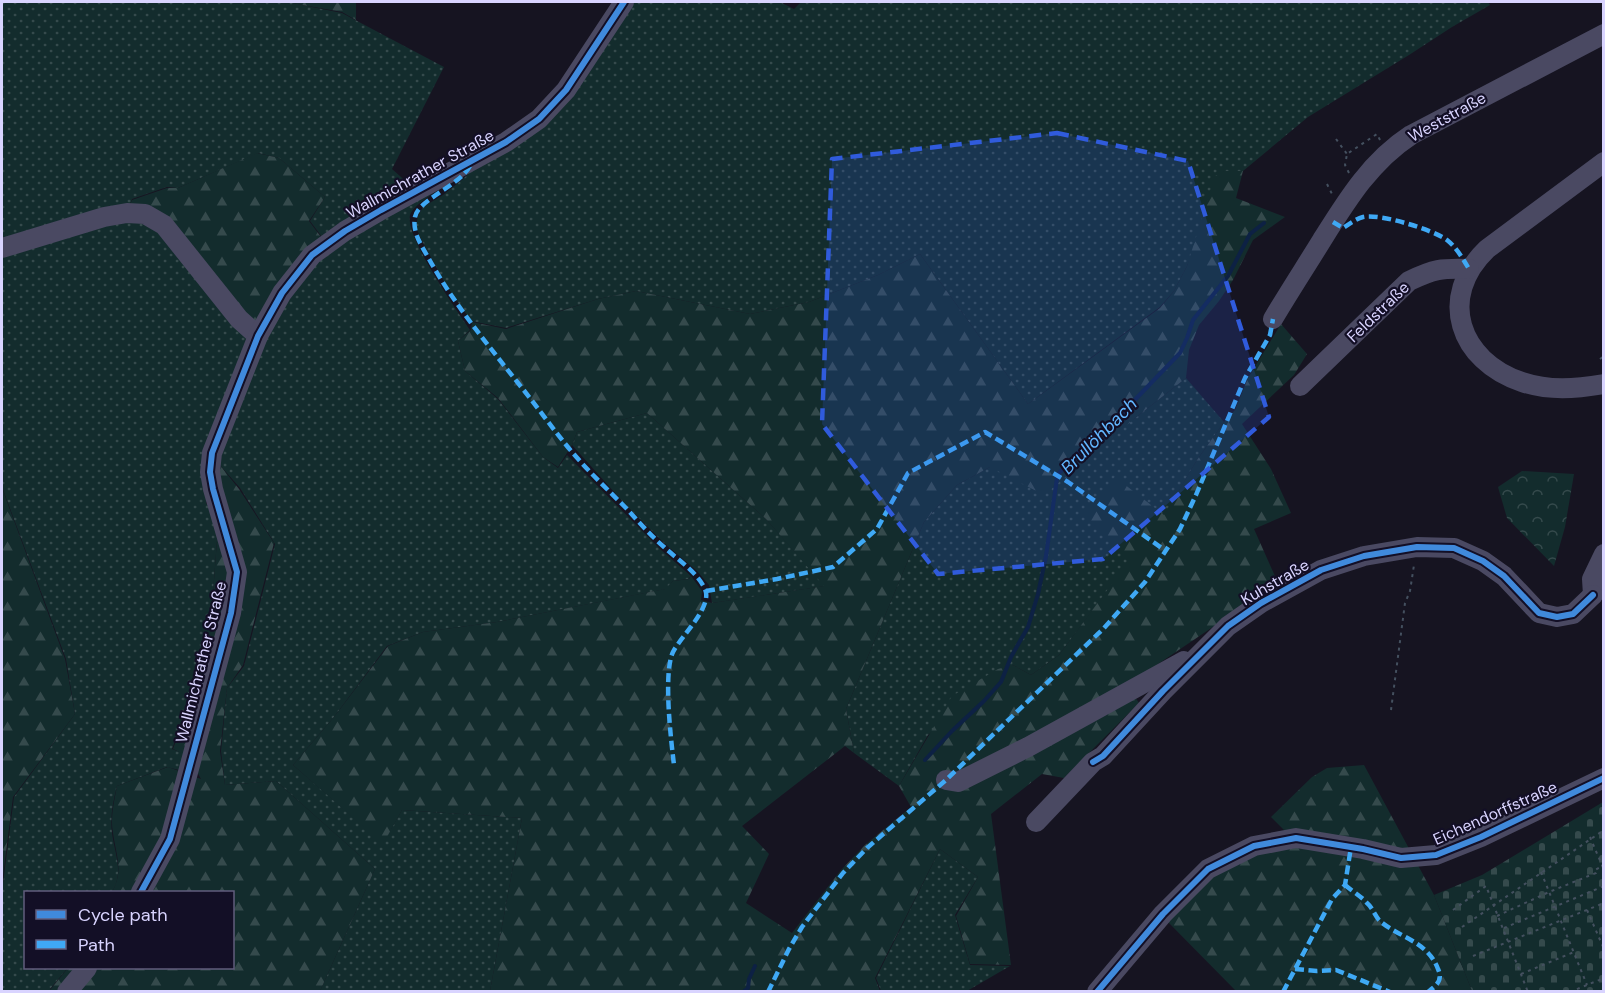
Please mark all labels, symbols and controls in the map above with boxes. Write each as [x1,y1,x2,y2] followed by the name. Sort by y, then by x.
[1404,87,1490,147] street label: Weststraße
[342,125,498,223] street label: Wallmichrather Straße
[1342,277,1414,347] street label: Feldstraße
[1056,393,1142,479] water label: Brullöhbach
[1237,554,1313,610] street label: Kuhstraße
[171,579,231,745] street label: Wallmichrather Straße
[1430,776,1560,850] street label: Eichendorffstraße
[24,891,234,969] legend
[78,903,168,927] text: Cycle path
[78,933,115,957] text: Path

